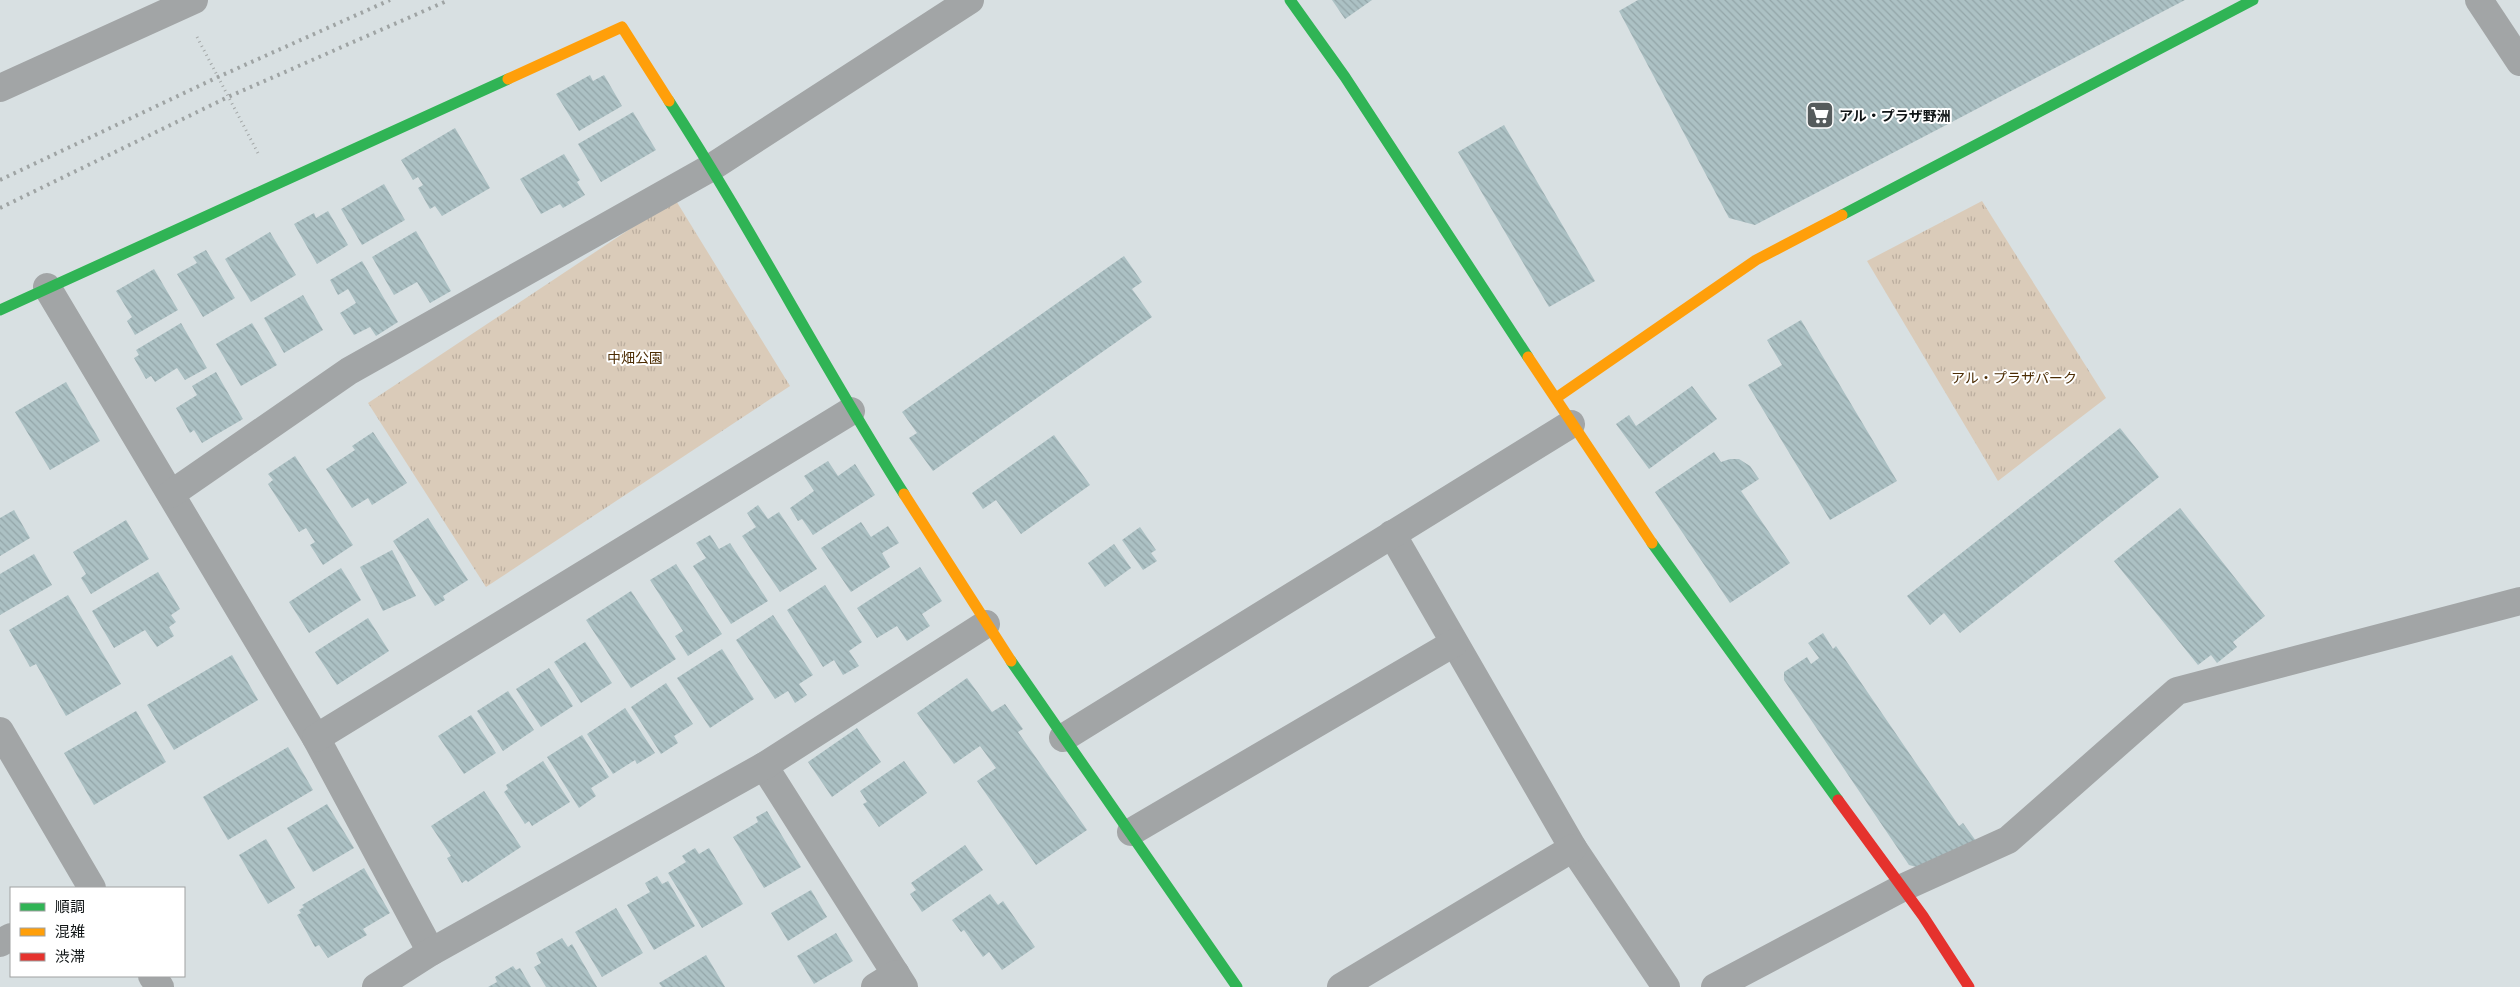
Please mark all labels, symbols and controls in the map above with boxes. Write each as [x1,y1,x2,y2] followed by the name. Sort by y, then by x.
[1805,100,1835,130] supermarket icon: アル・プラザ野洲
[1839,105,1951,126] place label: アル・プラザ野洲
[607,347,663,368] park label: 中畑公園
[1951,367,2077,388] park label: アル・プラザパーク
[10,887,185,977] legend
[55,895,85,918] text: 順調
[55,920,85,943] text: 混雑
[55,945,85,968] text: 渋滞

